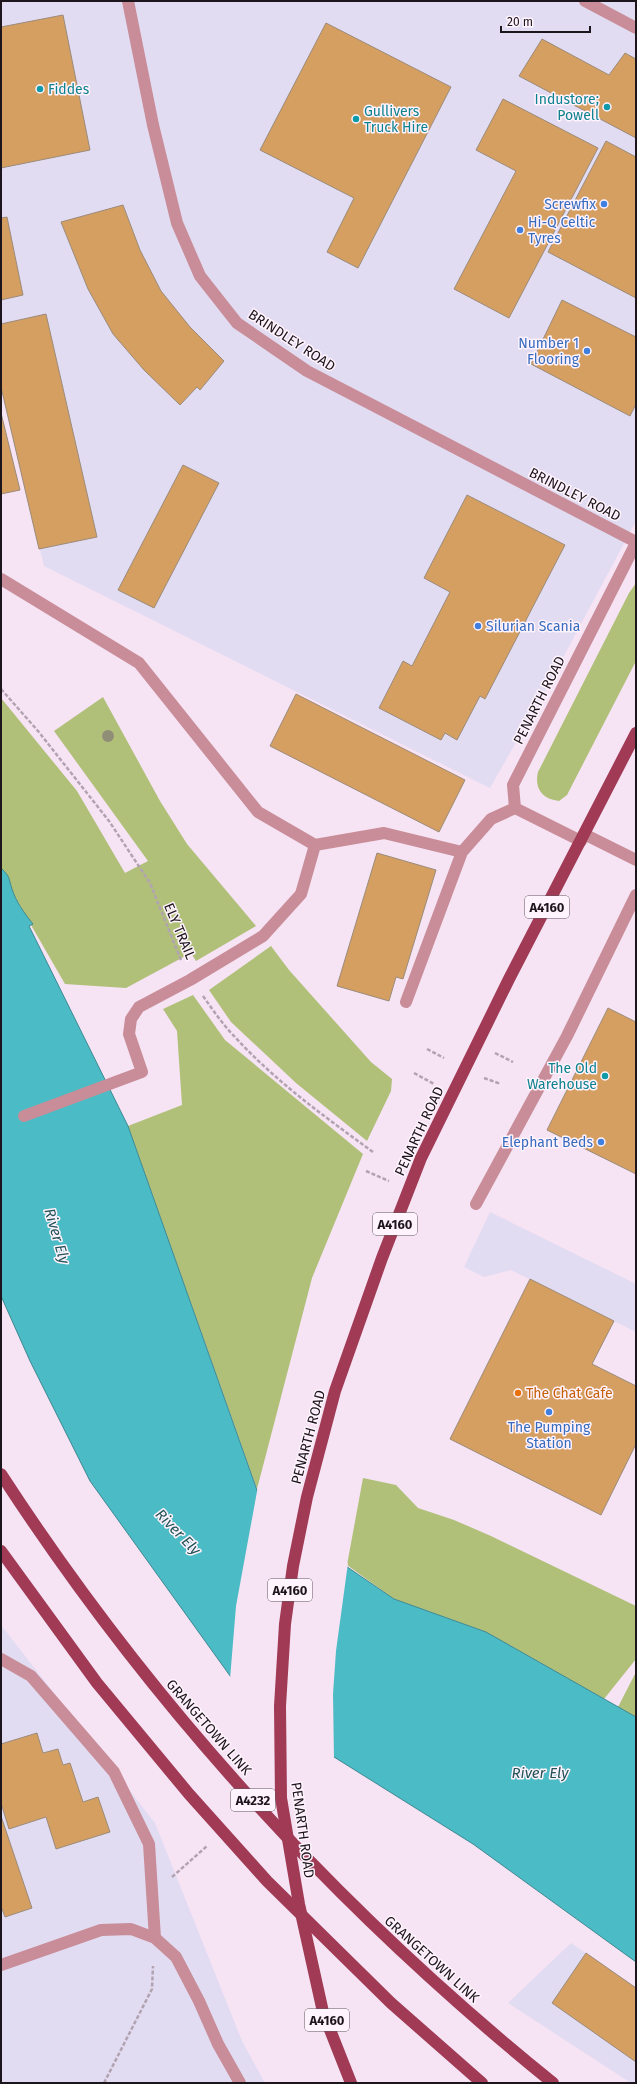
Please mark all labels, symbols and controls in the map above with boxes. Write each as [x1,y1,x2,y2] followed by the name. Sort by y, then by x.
[501,8,590,34] scale bar
[507,15,533,29] text: 20 m
[48,81,90,98] place label: Fiddes
[35,84,45,94] marker: Fiddes
[535,91,599,124] place label: Industore; Powell
[602,102,612,112] marker: Industore; Powell
[364,103,428,136] place label: Gullivers Truck Hire
[351,114,361,124] marker: Gullivers Truck Hire
[544,196,596,213] place label: Screwfix
[599,199,609,209] marker: Screwfix
[528,214,596,247] place label: Hi-Q Celtic Tyres
[515,225,525,235] marker: Hi-Q Celtic Tyres
[245,306,338,375] street label: BRINDLEY ROAD
[518,335,580,368] place label: Number 1 Flooring
[582,346,592,356] marker: Number 1 Flooring
[526,464,623,525] street label: BRINDLEY ROAD
[486,618,580,635] place label: Silurian Scania
[473,621,483,631] marker: Silurian Scania
[510,653,569,747] street label: PENARTH ROAD
[525,896,569,918] road number: A4160
[160,901,199,962] street label: ELY TRAIL
[527,1060,597,1093] place label: The Old Warehouse
[600,1071,610,1081] marker: The Old Warehouse
[391,1084,448,1179] street label: PENARTH ROAD
[502,1134,593,1151] place label: Elephant Beds
[596,1137,606,1147] marker: Elephant Beds
[40,1206,74,1267] water label: River Ely
[373,1213,417,1235] road number: A4160
[526,1385,613,1402] place label: The Chat Cafe
[288,1388,329,1486] street label: PENARTH ROAD
[513,1388,523,1398] marker: The Chat Cafe
[544,1407,554,1417] marker: The Pumping Station
[508,1419,591,1452] place label: The Pumping Station
[152,1505,205,1559] water label: River Ely
[268,1579,312,1601] road number: A4160
[162,1676,255,1779] street label: GRANGETOWN LINK
[511,1764,569,1782] water label: River Ely
[287,1781,318,1879] street label: PENARTH ROAD
[231,1789,275,1811] road number: A4232
[381,1912,483,2007] street label: GRANGETOWN LINK
[305,2009,349,2031] road number: A4160

